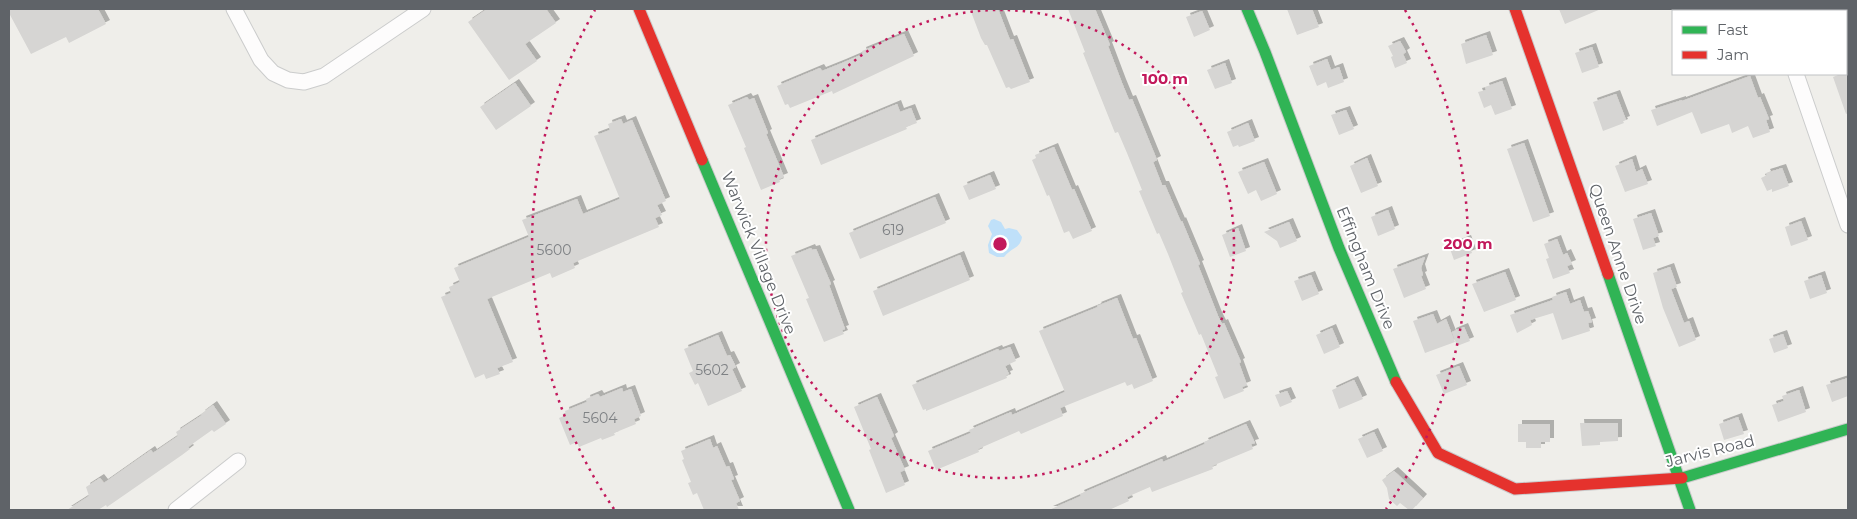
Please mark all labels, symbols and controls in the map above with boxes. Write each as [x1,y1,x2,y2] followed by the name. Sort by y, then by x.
[1672,10,1847,75] legend
[1717,20,1748,39] text: Fast
[1716,45,1749,64] text: Jam
[1142,69,1188,88] text: 100 m
[718,169,800,337] street label: Warwick Village Drive
[1585,181,1651,327] street label: Queen Anne Drive
[1333,204,1399,332] street label: Effingham Drive
[882,221,904,239] house number: 619
[1443,234,1493,253] text: 200 m
[991,235,1009,253] centre of rings
[537,241,572,259] house number: 5600
[695,361,729,379] house number: 5602
[583,409,618,427] house number: 5604
[1663,431,1756,471] street label: Jarvis Road

